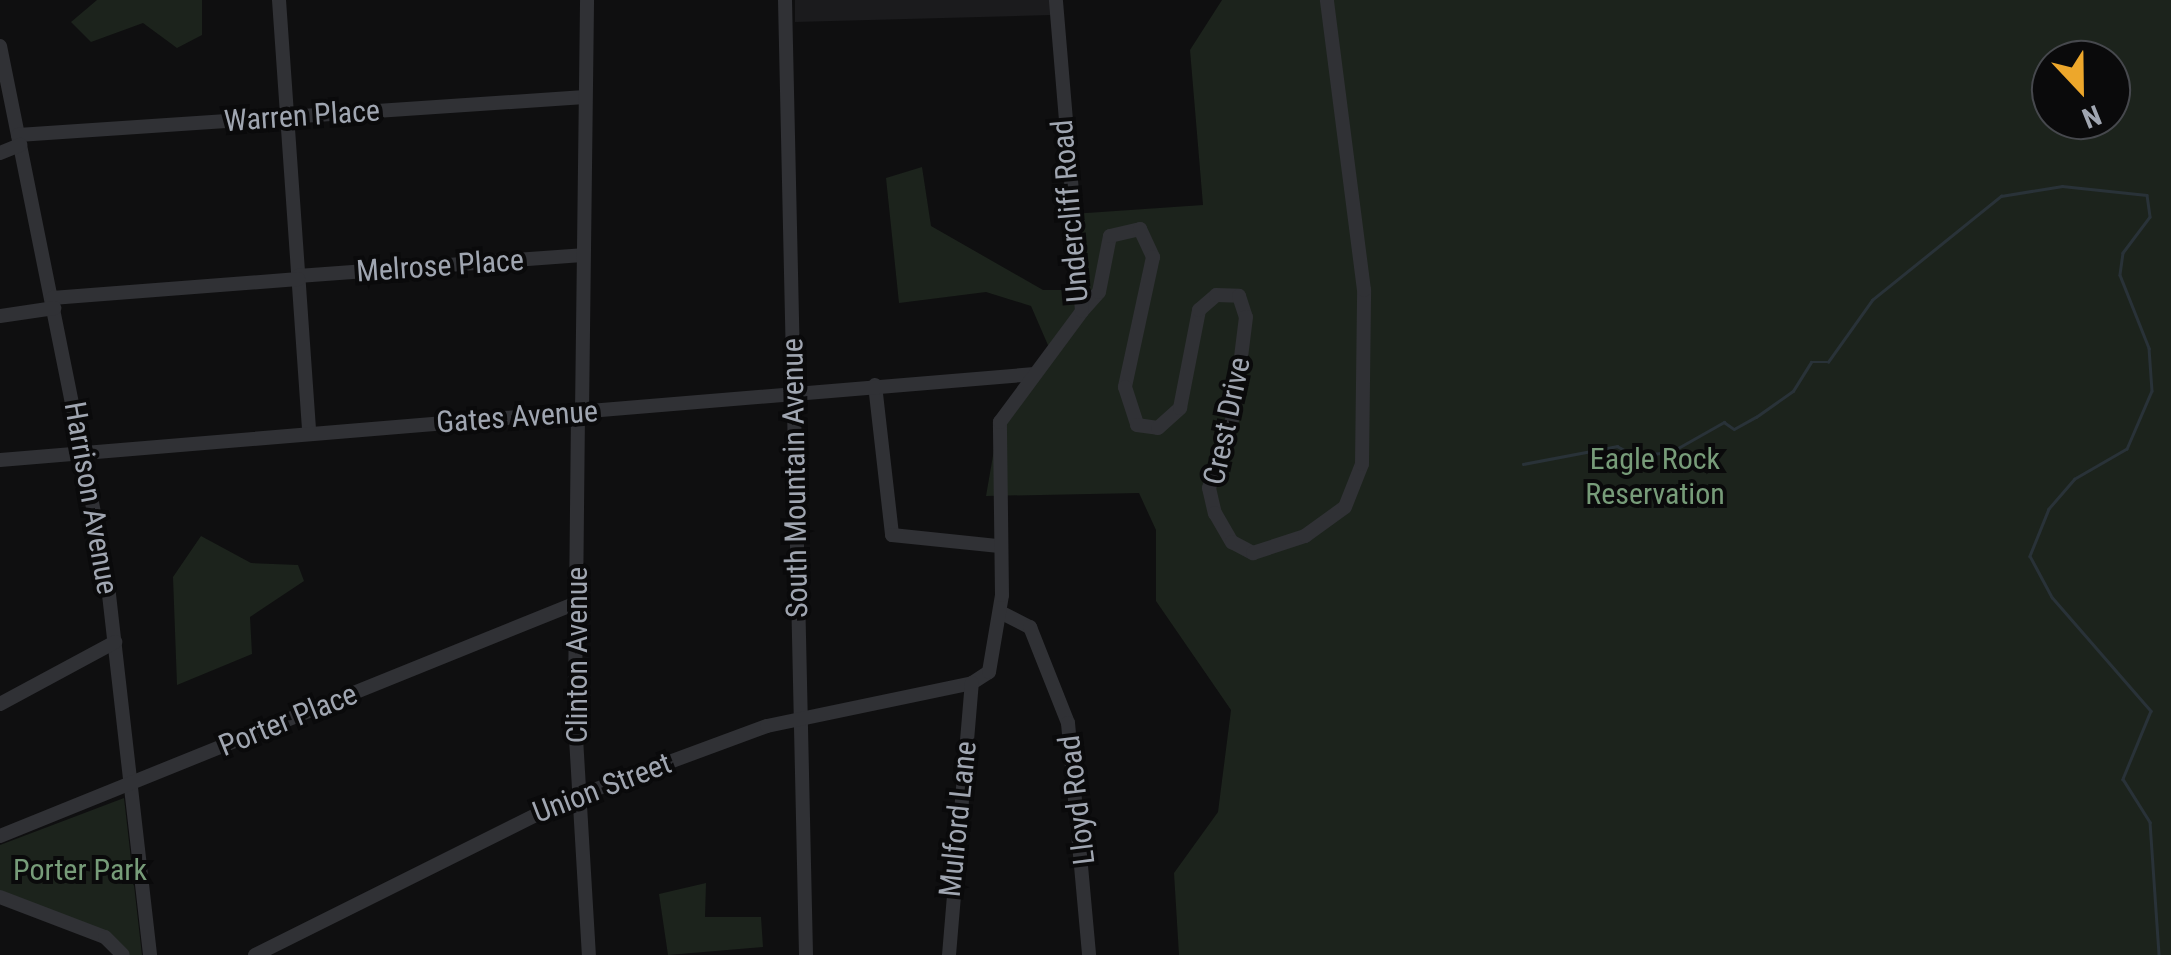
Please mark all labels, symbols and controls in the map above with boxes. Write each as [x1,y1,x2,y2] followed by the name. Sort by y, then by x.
[2031,40,2131,140] north arrow
[223,93,381,139] street label: Warren Place
[2078,98,2106,135] text: N
[1044,118,1096,304] street label: Undercliff Road
[355,242,525,290] street label: Melrose Place
[775,338,815,618] street label: South Mountain Avenue
[1196,354,1258,488] street label: Crest Drive
[435,393,599,441] street label: Gates Avenue
[56,399,126,597] street label: Harrison Avenue
[1585,441,1725,512] park label: Eagle Rock Reservation
[559,567,595,743] street label: Clinton Avenue
[214,676,362,764] street label: Porter Place
[1051,733,1103,867] street label: Lloyd Road
[932,739,984,899] street label: Mulford Lane
[528,745,676,831] street label: Union Street
[13,852,147,888] park label: Porter Park

